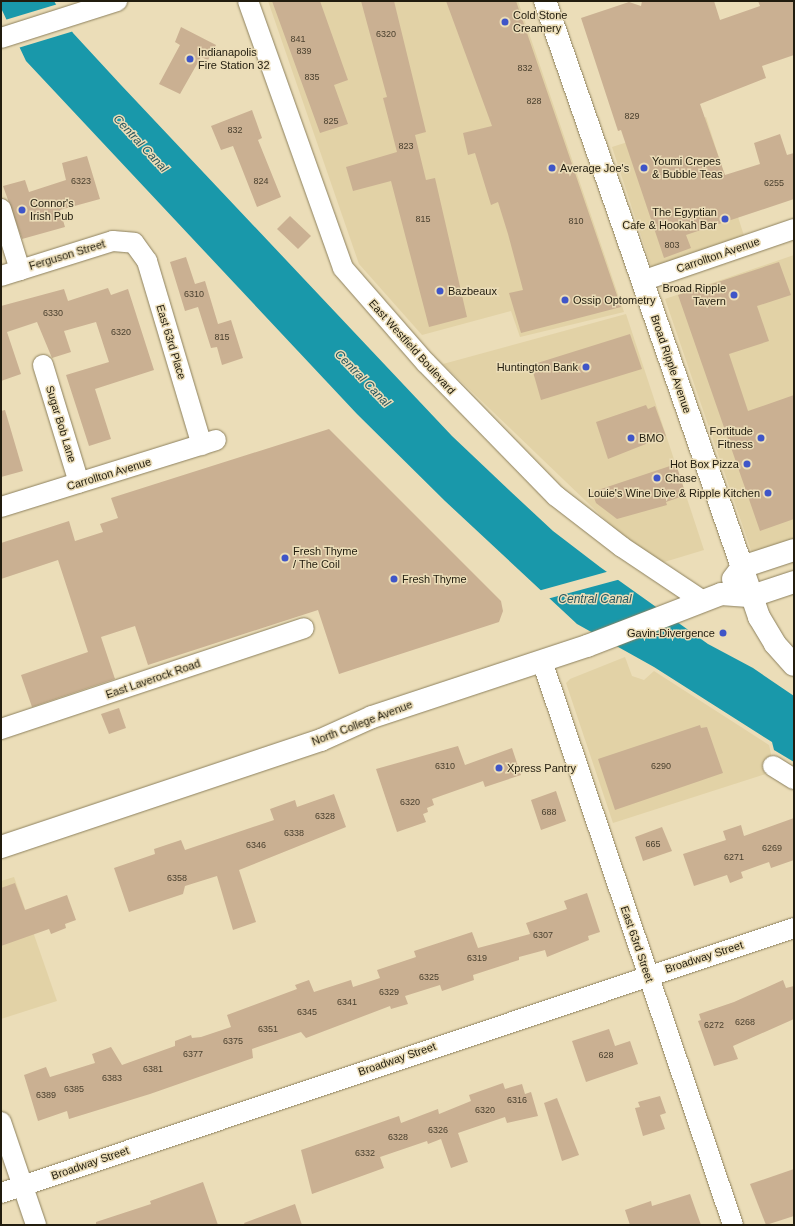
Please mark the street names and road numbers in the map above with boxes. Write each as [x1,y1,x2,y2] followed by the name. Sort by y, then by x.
[674,234,762,276] street label: Carrollton Avenue
[27,237,107,273] street label: Ferguson Street
[366,297,458,397] street label: East Westfield Boulevard
[153,303,189,381] street label: East 63rd Place
[648,313,694,415] street label: Broad Ripple Avenue
[43,384,79,464] street label: Sugar Bob Lane
[65,455,153,493] street label: Carrollton Avenue
[104,657,202,701] street label: East Laverock Road
[309,698,415,748] street label: North College Avenue
[618,904,656,984] street label: East 63rd Street
[663,938,745,976] street label: Broadway Street
[356,1040,438,1078] street label: Broadway Street
[49,1144,131,1182] street label: Broadway Street

